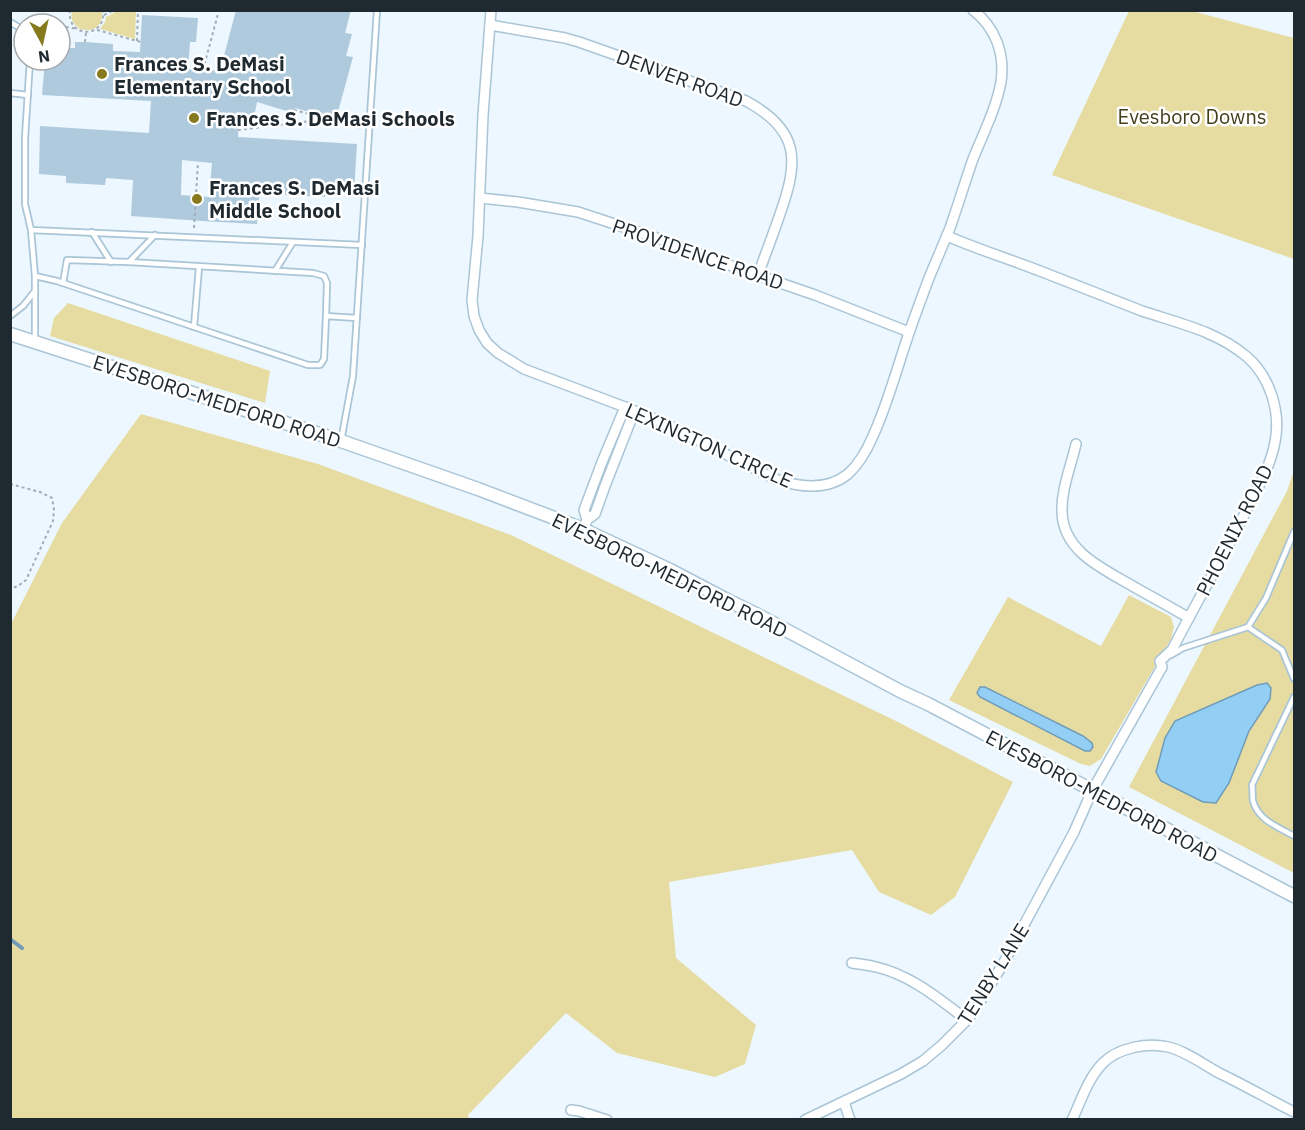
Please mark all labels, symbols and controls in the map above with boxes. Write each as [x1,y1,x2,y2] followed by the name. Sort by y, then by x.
[12,12,72,72] north arrow
[613,43,747,113] street label: DENVER ROAD
[37,46,51,68] text: N
[114,50,291,100] place label: Frances S. DeMasi Elementary School
[95,67,109,81] marker: Frances S. DeMasi Elementary School
[1118,103,1267,130] park label: Evesboro Downs
[206,105,455,132] place label: Frances S. DeMasi Schools
[187,111,201,125] marker: Frances S. DeMasi Schools
[209,174,380,224] place label: Frances S. DeMasi Middle School
[190,192,204,206] marker: Frances S. DeMasi Middle School
[609,212,787,296] street label: PROVIDENCE ROAD
[90,348,344,454] street label: EVESBORO-MEDFORD ROAD
[621,396,797,494] street label: LEXINGTON CIRCLE
[1189,460,1279,600] street label: PHOENIX ROAD
[548,506,792,644] street label: EVESBORO-MEDFORD ROAD
[981,723,1223,869] street label: EVESBORO-MEDFORD ROAD
[951,918,1035,1030] street label: TENBY LANE

